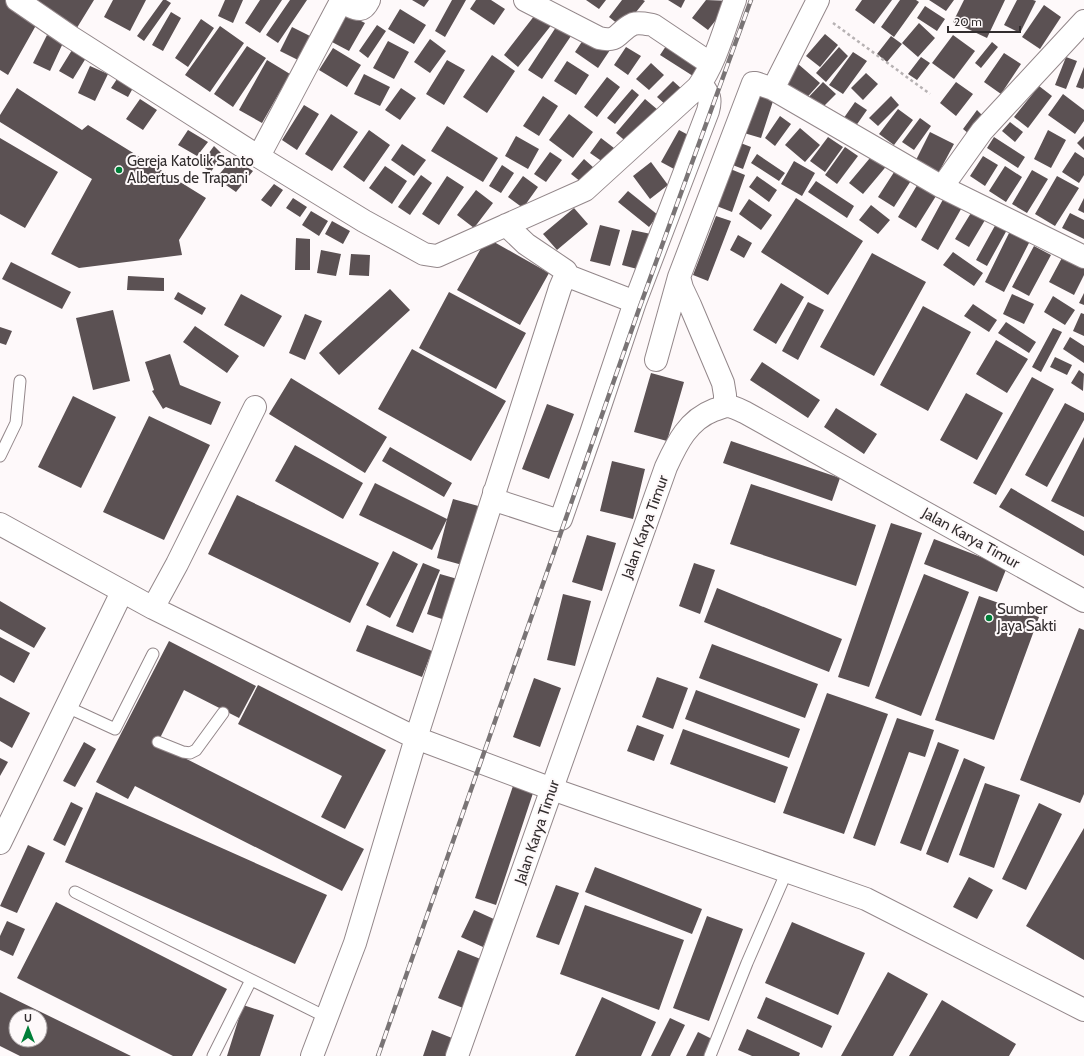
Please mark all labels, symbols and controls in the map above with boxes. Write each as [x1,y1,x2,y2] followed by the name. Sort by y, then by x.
[948,8,1020,34] scale bar
[954,14,982,29] text: 20 m
[127,152,254,187] place label: Gereja Katolik Santo Albertus de Trapani
[114,165,124,175] marker: Gereja Katolik Santo Albertus de Trapani
[618,473,672,582] street label: Jalan Karya Timur
[918,503,1023,572] street label: Jalan Karya Timur
[996,600,1057,635] place label: Sumber Jaya Sakti
[984,613,994,623] marker: Sumber Jaya Sakti
[510,777,563,887] street label: Jalan Karya Timur
[8,1008,48,1048] north arrow
[24,1011,32,1025] text: U

